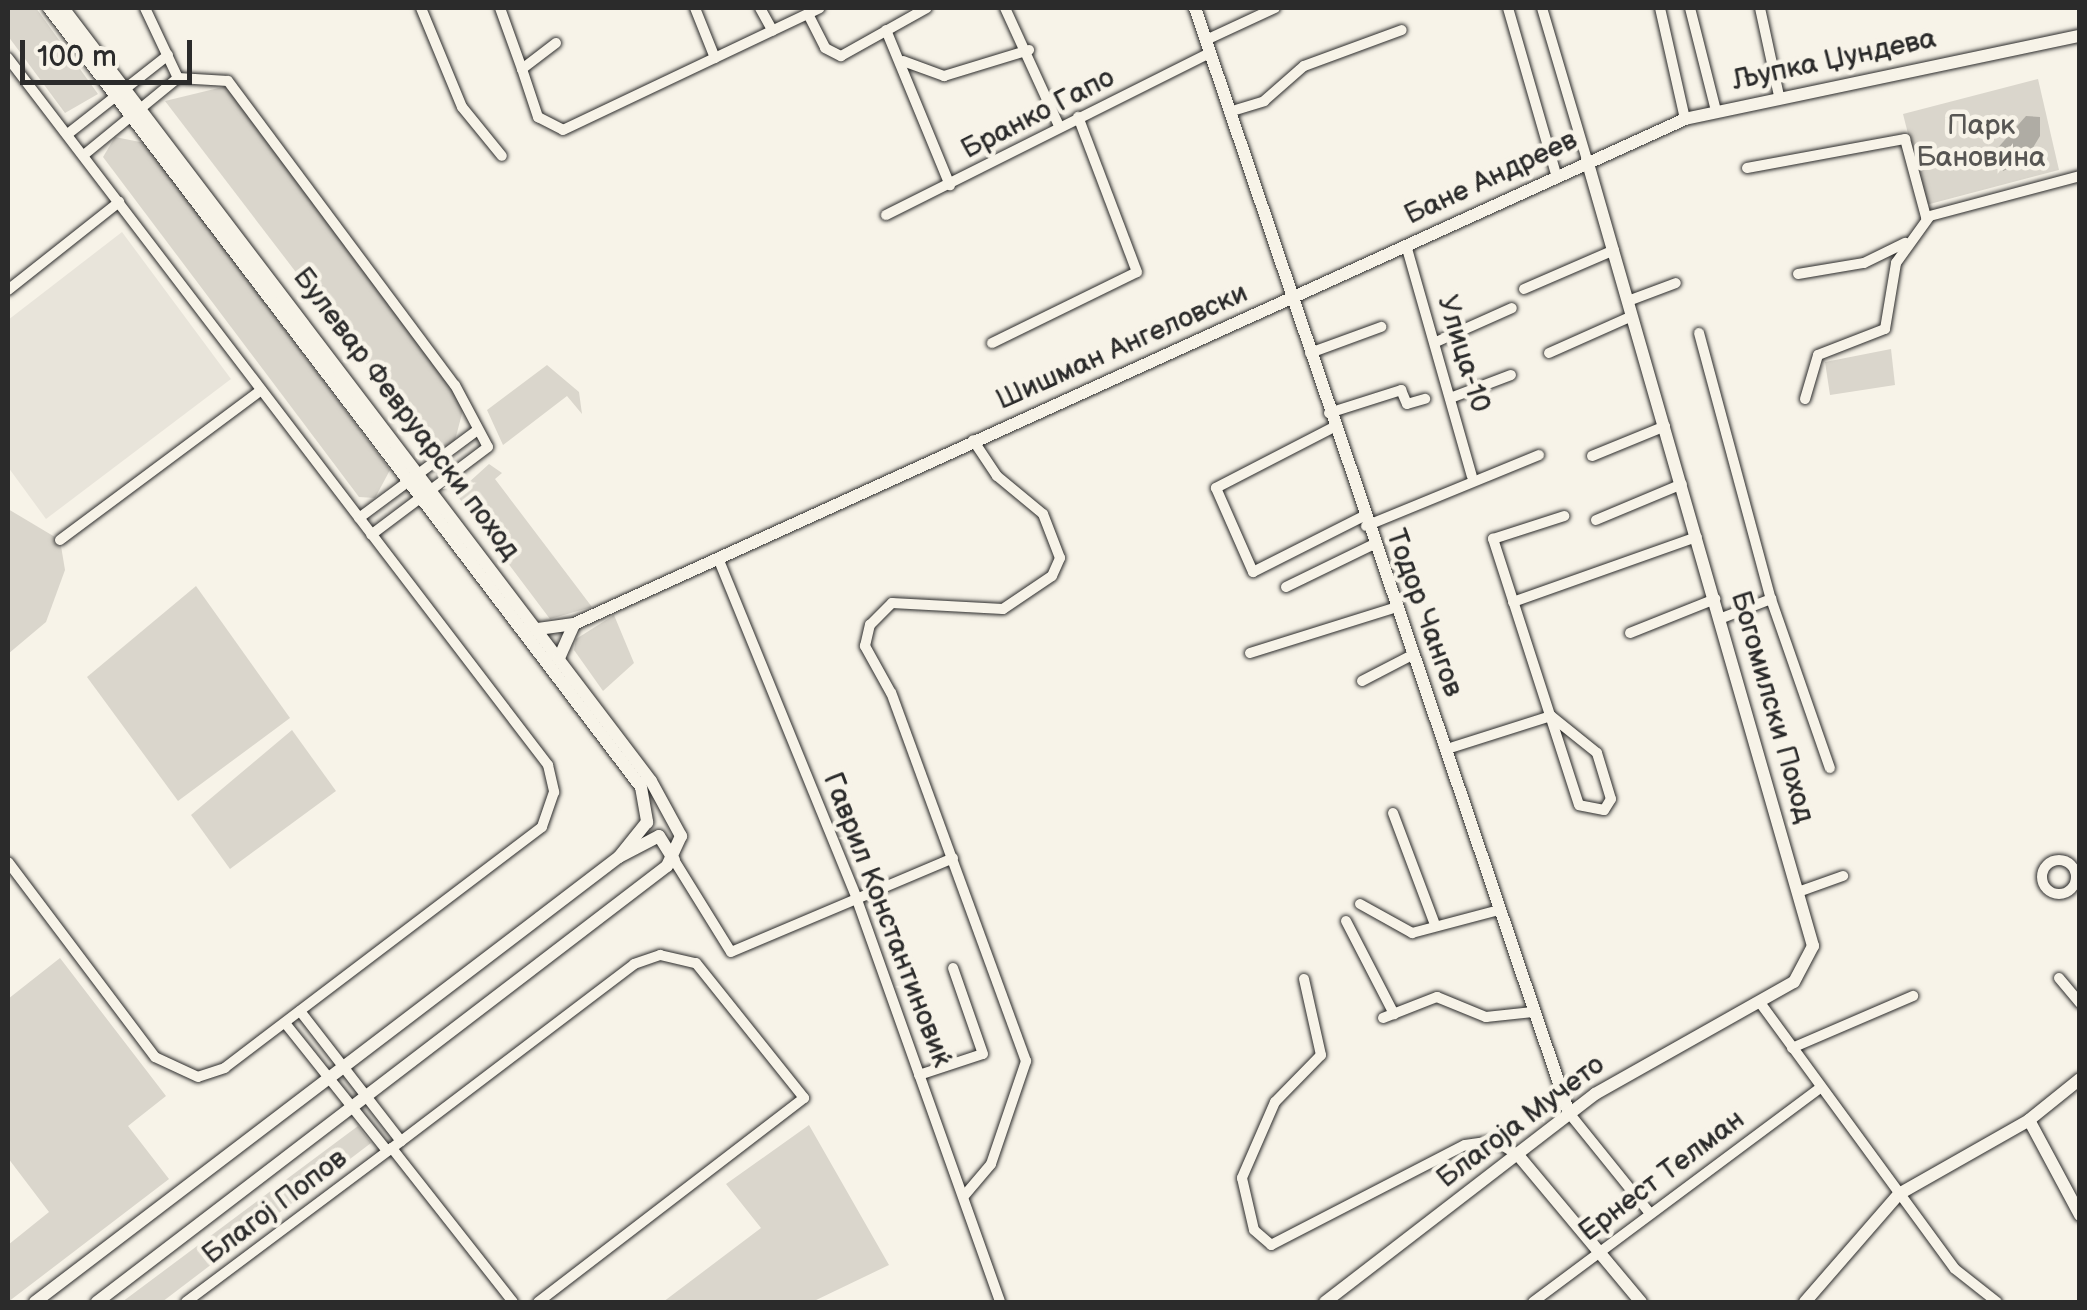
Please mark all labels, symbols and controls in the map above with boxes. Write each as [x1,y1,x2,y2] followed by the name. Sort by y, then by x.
[25,20,198,82] scale bar
[1729,22,1939,98] street label: Љупка Џундева
[37,39,117,75] text: 100 m
[956,61,1120,167] street label: Бранко Гапо
[1916,109,2046,175] park label: Парк Бановина
[1399,123,1583,233] street label: Бане Андреев
[285,261,527,567] street label: Булевар Февруарски поход
[991,276,1253,418] street label: Шишман Ангеловски
[1429,292,1497,416] street label: Улица-10
[1378,525,1470,701] street label: Тодор Чангов
[1723,587,1821,827] street label: Богомилски Поход
[815,768,959,1072] street label: Гаврил Константиновиќ
[1431,1048,1611,1196] street label: Благоја Мучето
[1573,1103,1751,1249] street label: Ернест Телман
[196,1142,354,1272] street label: Благој Попов

